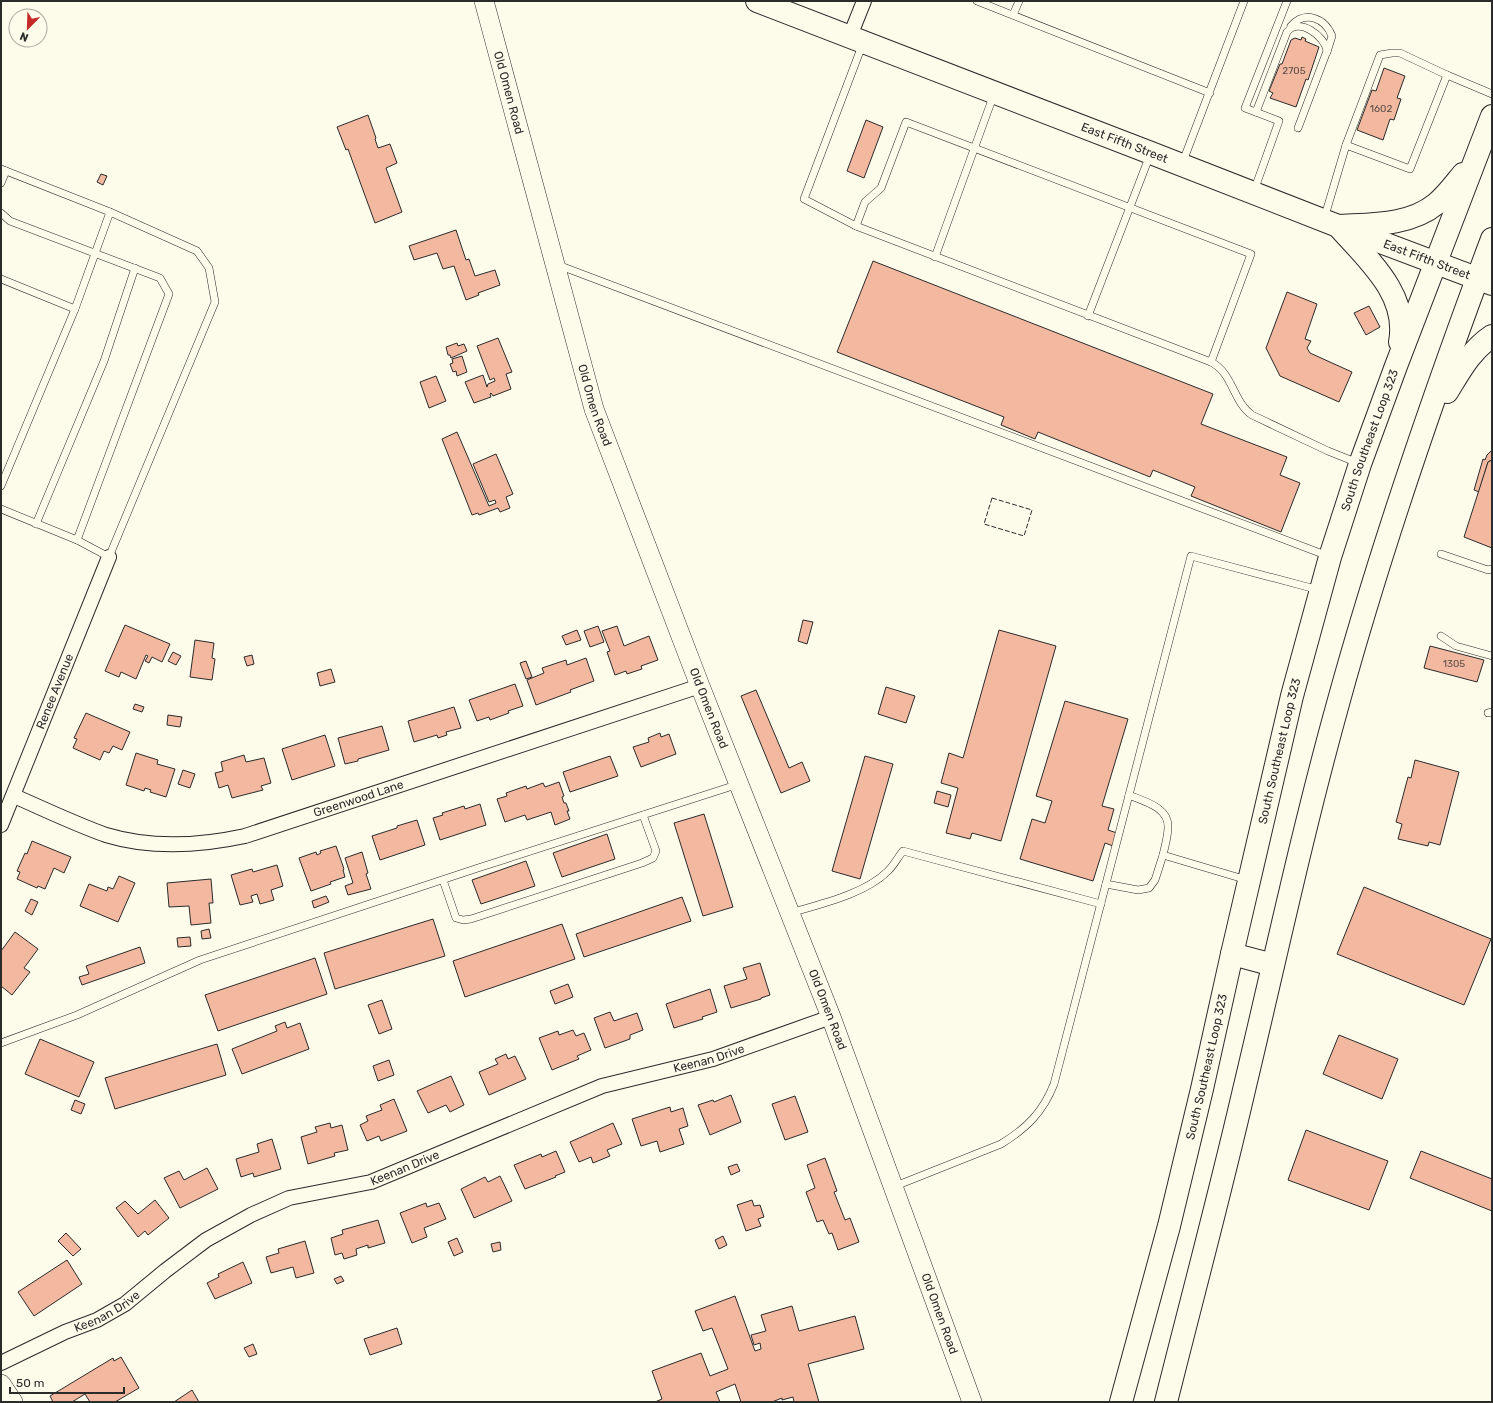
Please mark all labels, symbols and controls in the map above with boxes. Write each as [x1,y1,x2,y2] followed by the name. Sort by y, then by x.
[8,8,48,48] north arrow
[18,29,30,44] text: N
[491,50,527,136] street label: Old Omen Road
[1282,65,1306,77] house number: 2705
[1370,103,1392,115] house number: 1602
[1079,120,1170,166] street label: East Fifth Street
[1381,237,1473,282] street label: East Fifth Street
[575,363,615,448] street label: Old Omen Road
[1338,367,1401,513] street label: South Southeast Loop 323
[33,651,76,731] street label: Renee Avenue
[1443,658,1465,670] house number: 1305
[687,666,731,750] street label: Old Omen Road
[1255,677,1304,825] street label: South Southeast Loop 323
[312,777,406,820] street label: Greenwood Lane
[806,967,849,1052] street label: Old Omen Road
[1183,992,1230,1141] street label: South Southeast Loop 323
[672,1041,747,1075] street label: Keenan Drive
[368,1147,442,1189] street label: Keenan Drive
[918,1271,961,1356] street label: Old Omen Road
[72,1288,143,1335] street label: Keenan Drive
[10,1369,124,1395] scale bar
[16,1376,44,1390] text: 50 m

